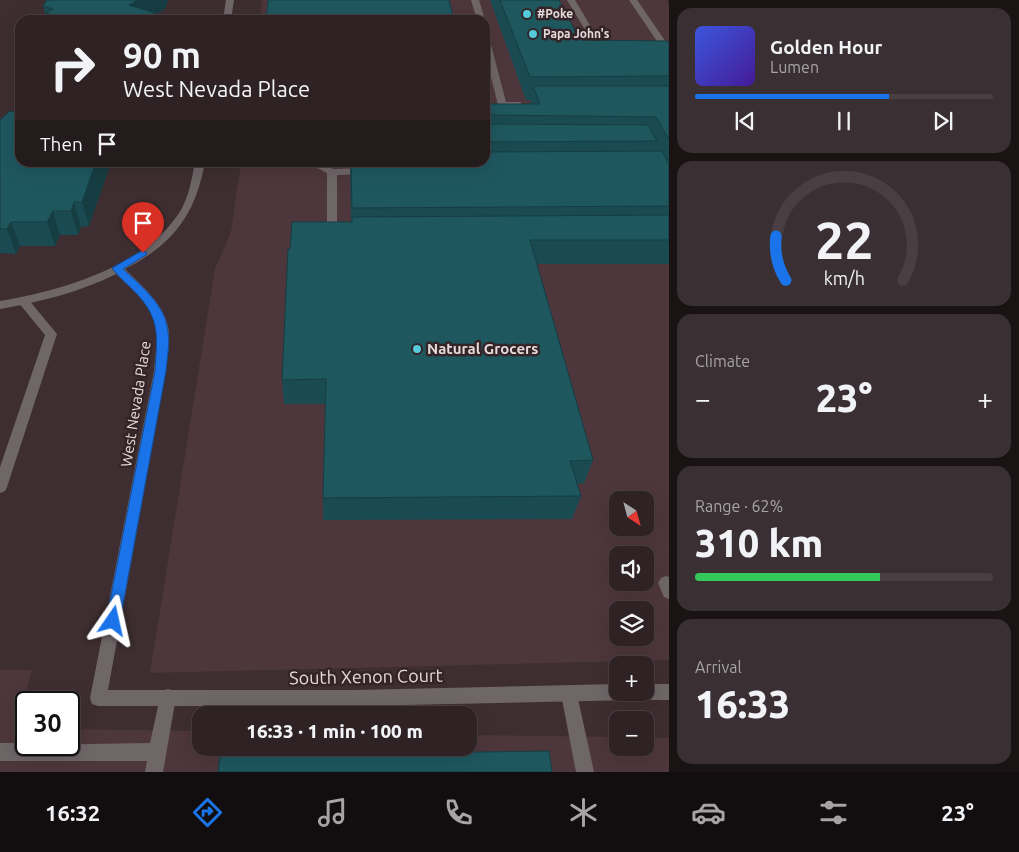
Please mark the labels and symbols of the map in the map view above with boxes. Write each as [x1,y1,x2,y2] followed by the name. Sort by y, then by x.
[537,7,573,20] place label: #Poke
[521,8,533,20] marker: #Poke
[543,27,610,40] place label: Papa John's
[527,28,539,40] marker: Papa John's
[122,202,164,253] pin
[117,340,154,468] street label: West Nevada Place
[427,340,538,357] place label: Natural Grocers
[411,343,423,355] marker: Natural Grocers
[609,491,654,536] north arrow
[86,594,138,646] position arrow
[289,665,443,687] street label: South Xenon Court
[15,691,80,756] speed limit sign: 30

